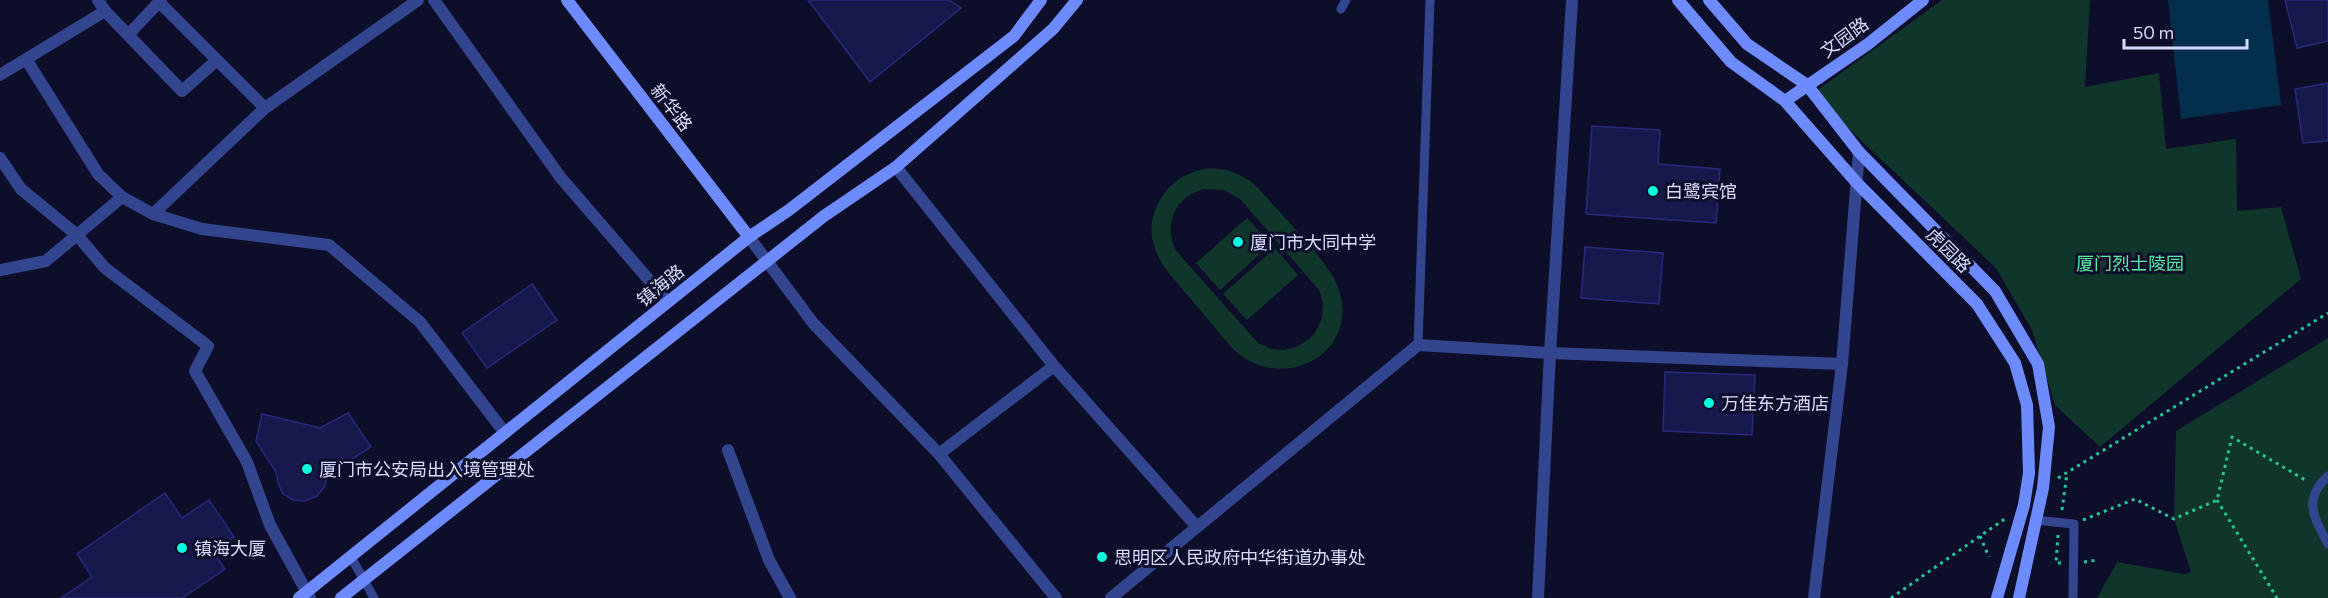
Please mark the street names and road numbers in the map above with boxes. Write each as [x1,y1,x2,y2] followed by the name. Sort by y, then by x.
[1816,12,1872,62] street label: 文园路
[647,79,697,135] street label: 新华路
[1922,223,1976,277] street label: 虎园路
[632,259,688,311] street label: 镇海路

